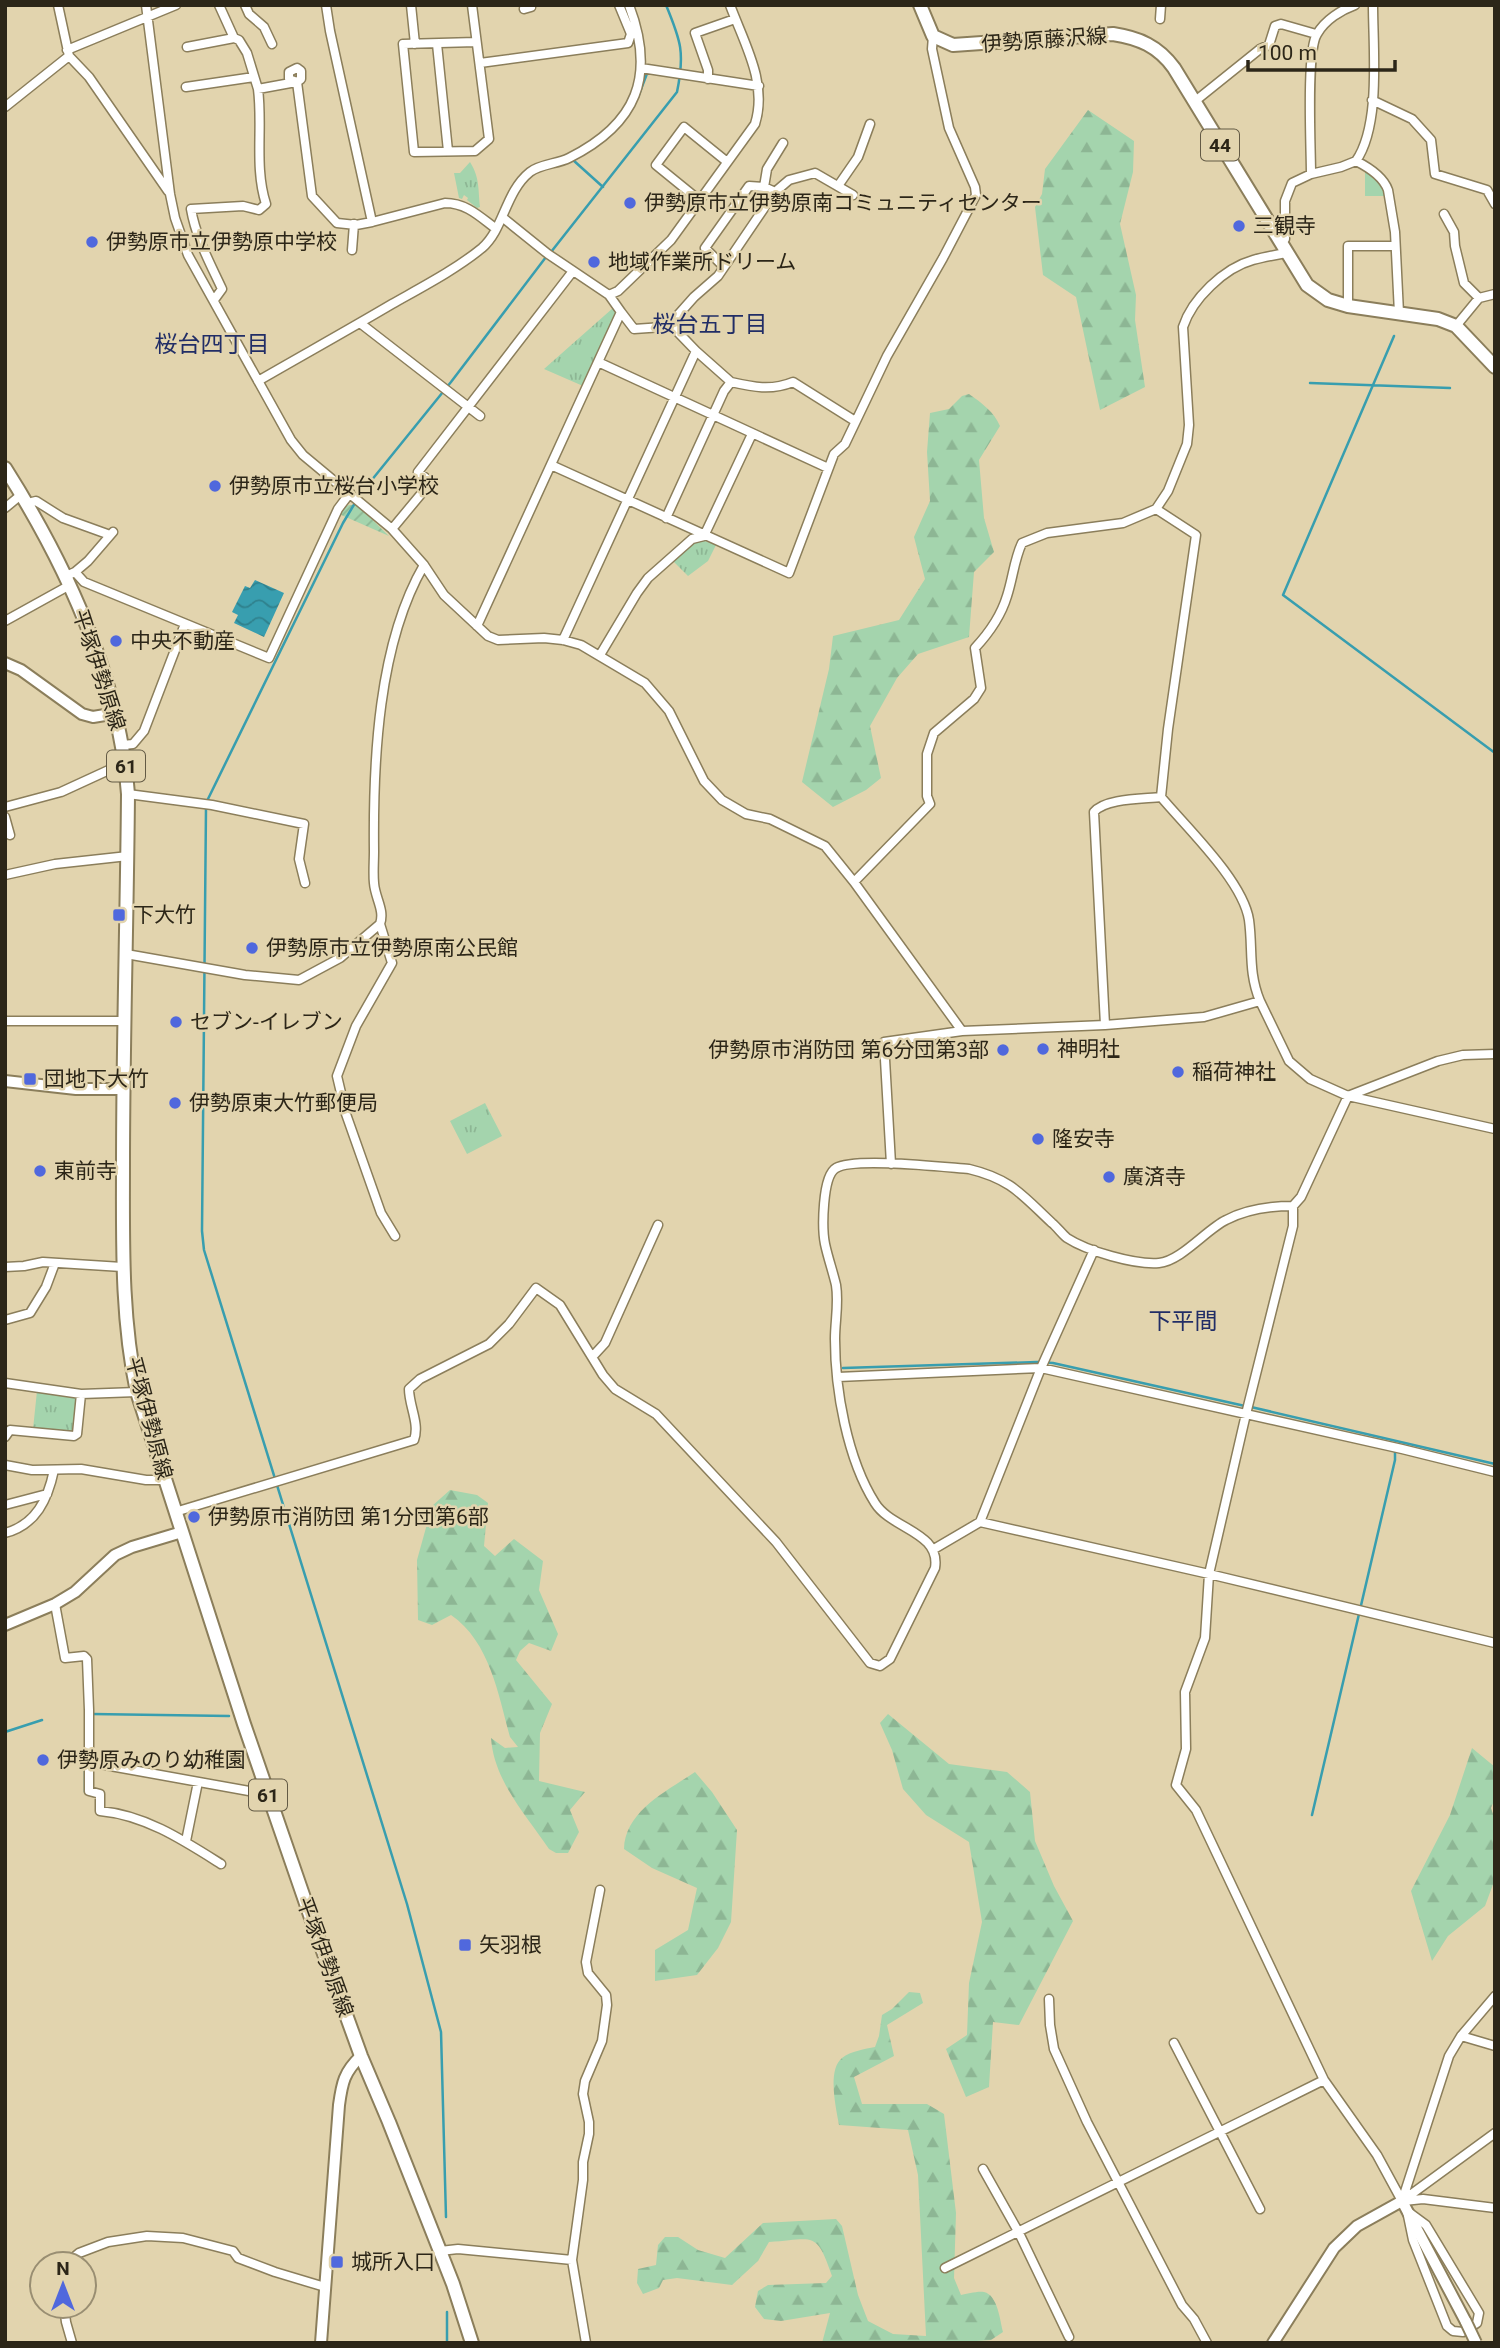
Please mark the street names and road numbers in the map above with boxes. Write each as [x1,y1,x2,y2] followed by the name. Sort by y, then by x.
[980,24,1108,56] street label: 伊勢原藤沢線
[1201,130,1239,160] road number: 44
[68,606,130,734] street label: 平塚伊勢原線
[107,750,145,782] road number: 61
[121,1354,177,1482] street label: 平塚伊勢原線
[249,1780,287,1811] road number: 61
[292,1894,358,2020] street label: 平塚伊勢原線

